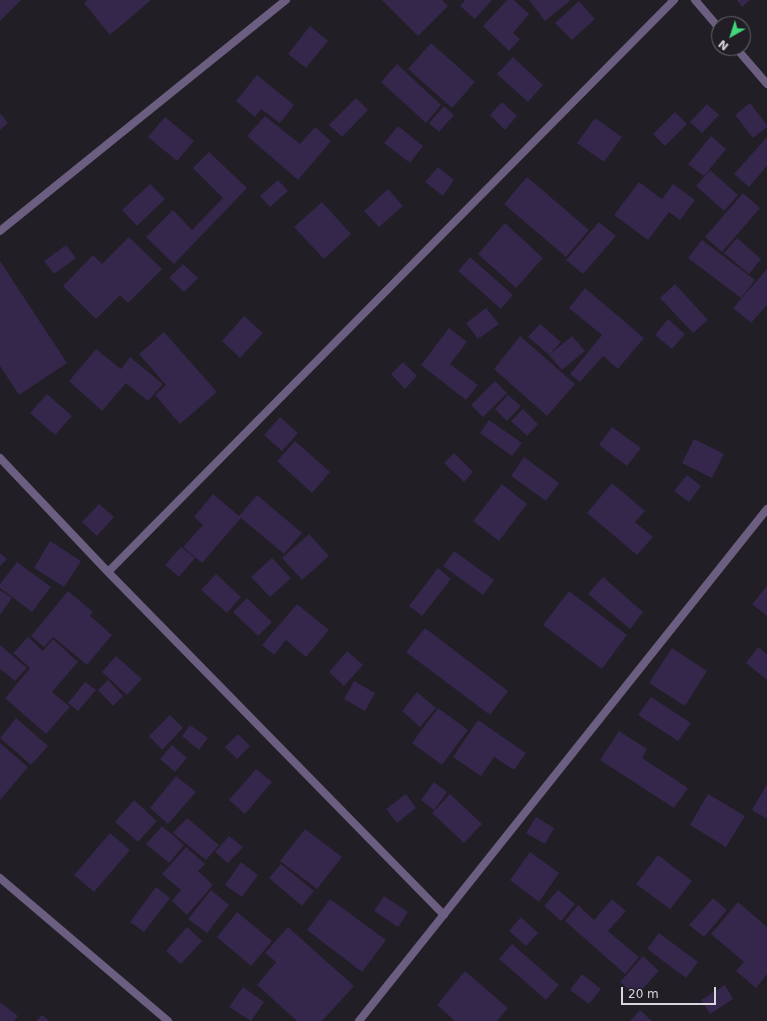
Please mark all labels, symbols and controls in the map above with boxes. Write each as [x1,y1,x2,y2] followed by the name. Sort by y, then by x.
[711,16,751,56] north arrow
[716,37,731,53] text: N
[623,979,718,1005] scale bar
[628,987,659,1001] text: 20 m

